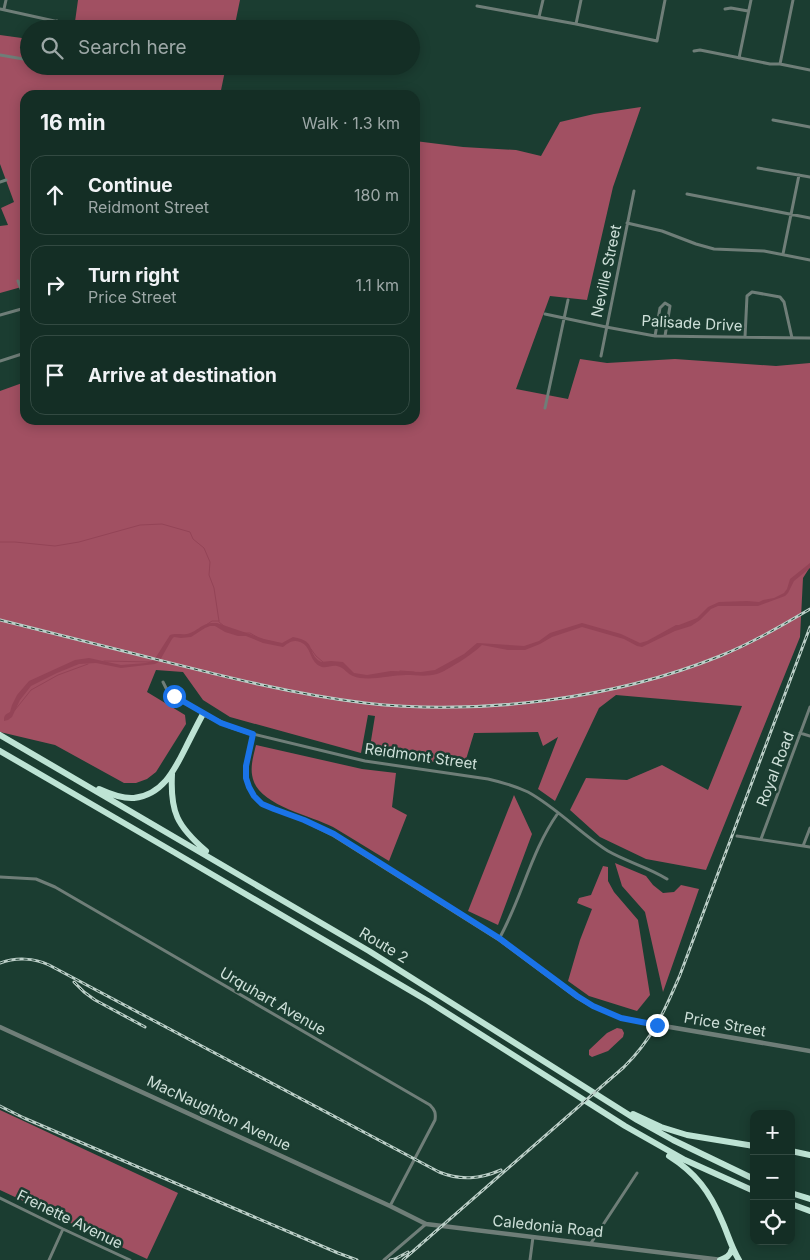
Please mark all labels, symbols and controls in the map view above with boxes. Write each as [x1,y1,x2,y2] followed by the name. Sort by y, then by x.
[20,20,420,75] search box
[38,34,66,62] icon: search
[78,36,187,59] text: Search here
[40,110,106,135] text: 16 min
[302,113,400,133] text: Walk · 1.3 km
[88,174,173,197] text: Continue
[41,181,69,209] icon: ahead
[354,185,399,205] text: 180 m
[88,197,209,217] text: Reidmont Street
[587,223,625,319] street label: Neville Street
[88,264,179,287] text: Turn right
[41,271,69,299] icon: right
[355,275,399,295] text: 1.1 km
[88,287,176,307] text: Price Street
[641,311,743,335] street label: Palisade Drive
[41,361,69,389] icon: arrive
[88,364,277,387] text: Arrive at destination
[163,685,186,708] route start
[752,729,798,809] street label: Royal Road
[364,739,479,773] street label: Reidmont Street
[356,923,412,967] street label: Route 2
[216,963,330,1039] street label: Urquhart Avenue
[682,1007,768,1041] street label: Price Street
[646,1014,669,1037] route end
[144,1071,294,1155] street label: MacNaughton Avenue
[750,1110,795,1245] map controls
[750,1110,795,1155] button: +
[750,1155,795,1200] button: −
[14,1185,126,1253] street label: Frenette Avenue
[750,1200,795,1245] button: locate
[492,1211,604,1241] street label: Caledonia Road

